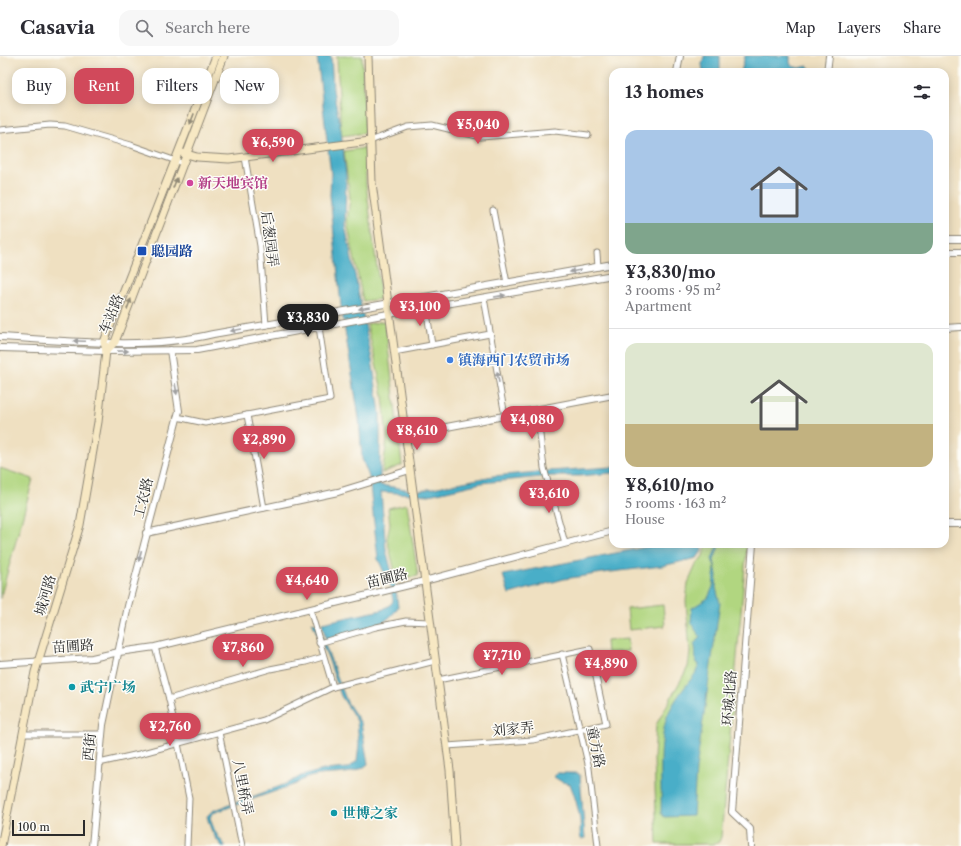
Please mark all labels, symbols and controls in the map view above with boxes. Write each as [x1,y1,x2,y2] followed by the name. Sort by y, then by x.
[119,10,399,46] search box
[20,16,95,39] text: Casavia
[133,17,155,39] icon: search
[165,18,250,37] text: Search here
[785,19,815,37] text: Map
[837,19,881,37] text: Layers
[903,19,941,37] text: Share
[12,68,66,104] chip: Buy
[74,68,134,104] chip: Rent
[142,68,212,104] chip: Filters
[220,68,279,104] chip: New
[911,81,933,103] icon: filters
[625,82,704,102] text: 13 homes
[445,111,511,145] pin: ¥5,040
[189,113,195,125] one-way arrow
[456,116,500,132] text: ¥5,040
[240,129,306,163] pin: ¥6,590
[251,134,295,150] text: ¥6,590
[743,156,815,228] icon: home
[198,174,268,192] place label: 新天地宾馆
[172,176,178,188] one-way arrow
[185,178,195,188] marker: 新天地宾馆
[258,210,282,268] street label: 后葱园弄
[151,242,193,260] place label: 聪园路
[136,245,148,257] marker: 聪园路
[625,262,716,282] text: ¥3,830/mo
[568,268,581,274] one-way arrow
[625,282,721,298] text: 3 rooms · 95 m²
[95,291,127,337] street label: 车站路
[387,293,453,327] pin: ¥3,100
[494,293,506,299] one-way arrow
[126,298,132,310] one-way arrow
[399,298,441,314] text: ¥3,100
[625,298,692,314] text: Apartment
[275,304,341,338] pin: ¥3,830
[358,305,370,311] one-way arrow
[286,309,330,325] text: ¥3,830
[230,328,242,334] one-way arrow
[72,338,85,344] one-way arrow
[117,348,130,354] one-way arrow
[458,351,570,369] place label: 镇海西门农贸市场
[445,355,455,365] marker: 镇海西门农贸市场
[743,369,815,441] icon: home
[495,371,501,383] one-way arrow
[173,383,179,395] one-way arrow
[499,406,565,440] pin: ¥4,080
[510,411,554,427] text: ¥4,080
[384,417,450,451] pin: ¥8,610
[396,422,438,438] text: ¥8,610
[231,426,297,460] pin: ¥2,890
[242,431,286,447] text: ¥2,890
[129,475,157,521] street label: 工农路
[625,475,714,495] text: ¥8,610/mo
[516,480,582,514] pin: ¥3,610
[528,485,570,501] text: ¥3,610
[625,495,726,511] text: 5 rooms · 163 m²
[625,511,665,527] text: House
[137,550,143,562] one-way arrow
[364,564,410,592] street label: 苗圃路
[274,567,340,601] pin: ¥4,640
[31,572,59,618] street label: 城河路
[285,572,329,588] text: ¥4,640
[210,634,276,668] pin: ¥7,860
[51,636,95,656] street label: 苗圃路
[222,639,264,655] text: ¥7,860
[469,642,535,676] pin: ¥7,710
[482,647,522,663] text: ¥7,710
[573,650,639,684] pin: ¥4,890
[584,655,628,671] text: ¥4,890
[718,669,740,727] street label: 环城北路
[80,678,136,696] place label: 武宁广场
[67,682,77,692] marker: 武宁广场
[137,713,203,747] pin: ¥2,760
[149,718,191,734] text: ¥2,760
[491,718,535,740] street label: 刘家弄
[583,725,609,769] street label: 童方路
[79,732,99,762] street label: 西街
[229,758,257,816] street label: 八里桥弄
[342,804,398,822] place label: 世博之家
[329,808,339,818] marker: 世博之家
[12,818,85,837] scale bar
[18,820,50,834] text: 100 m

